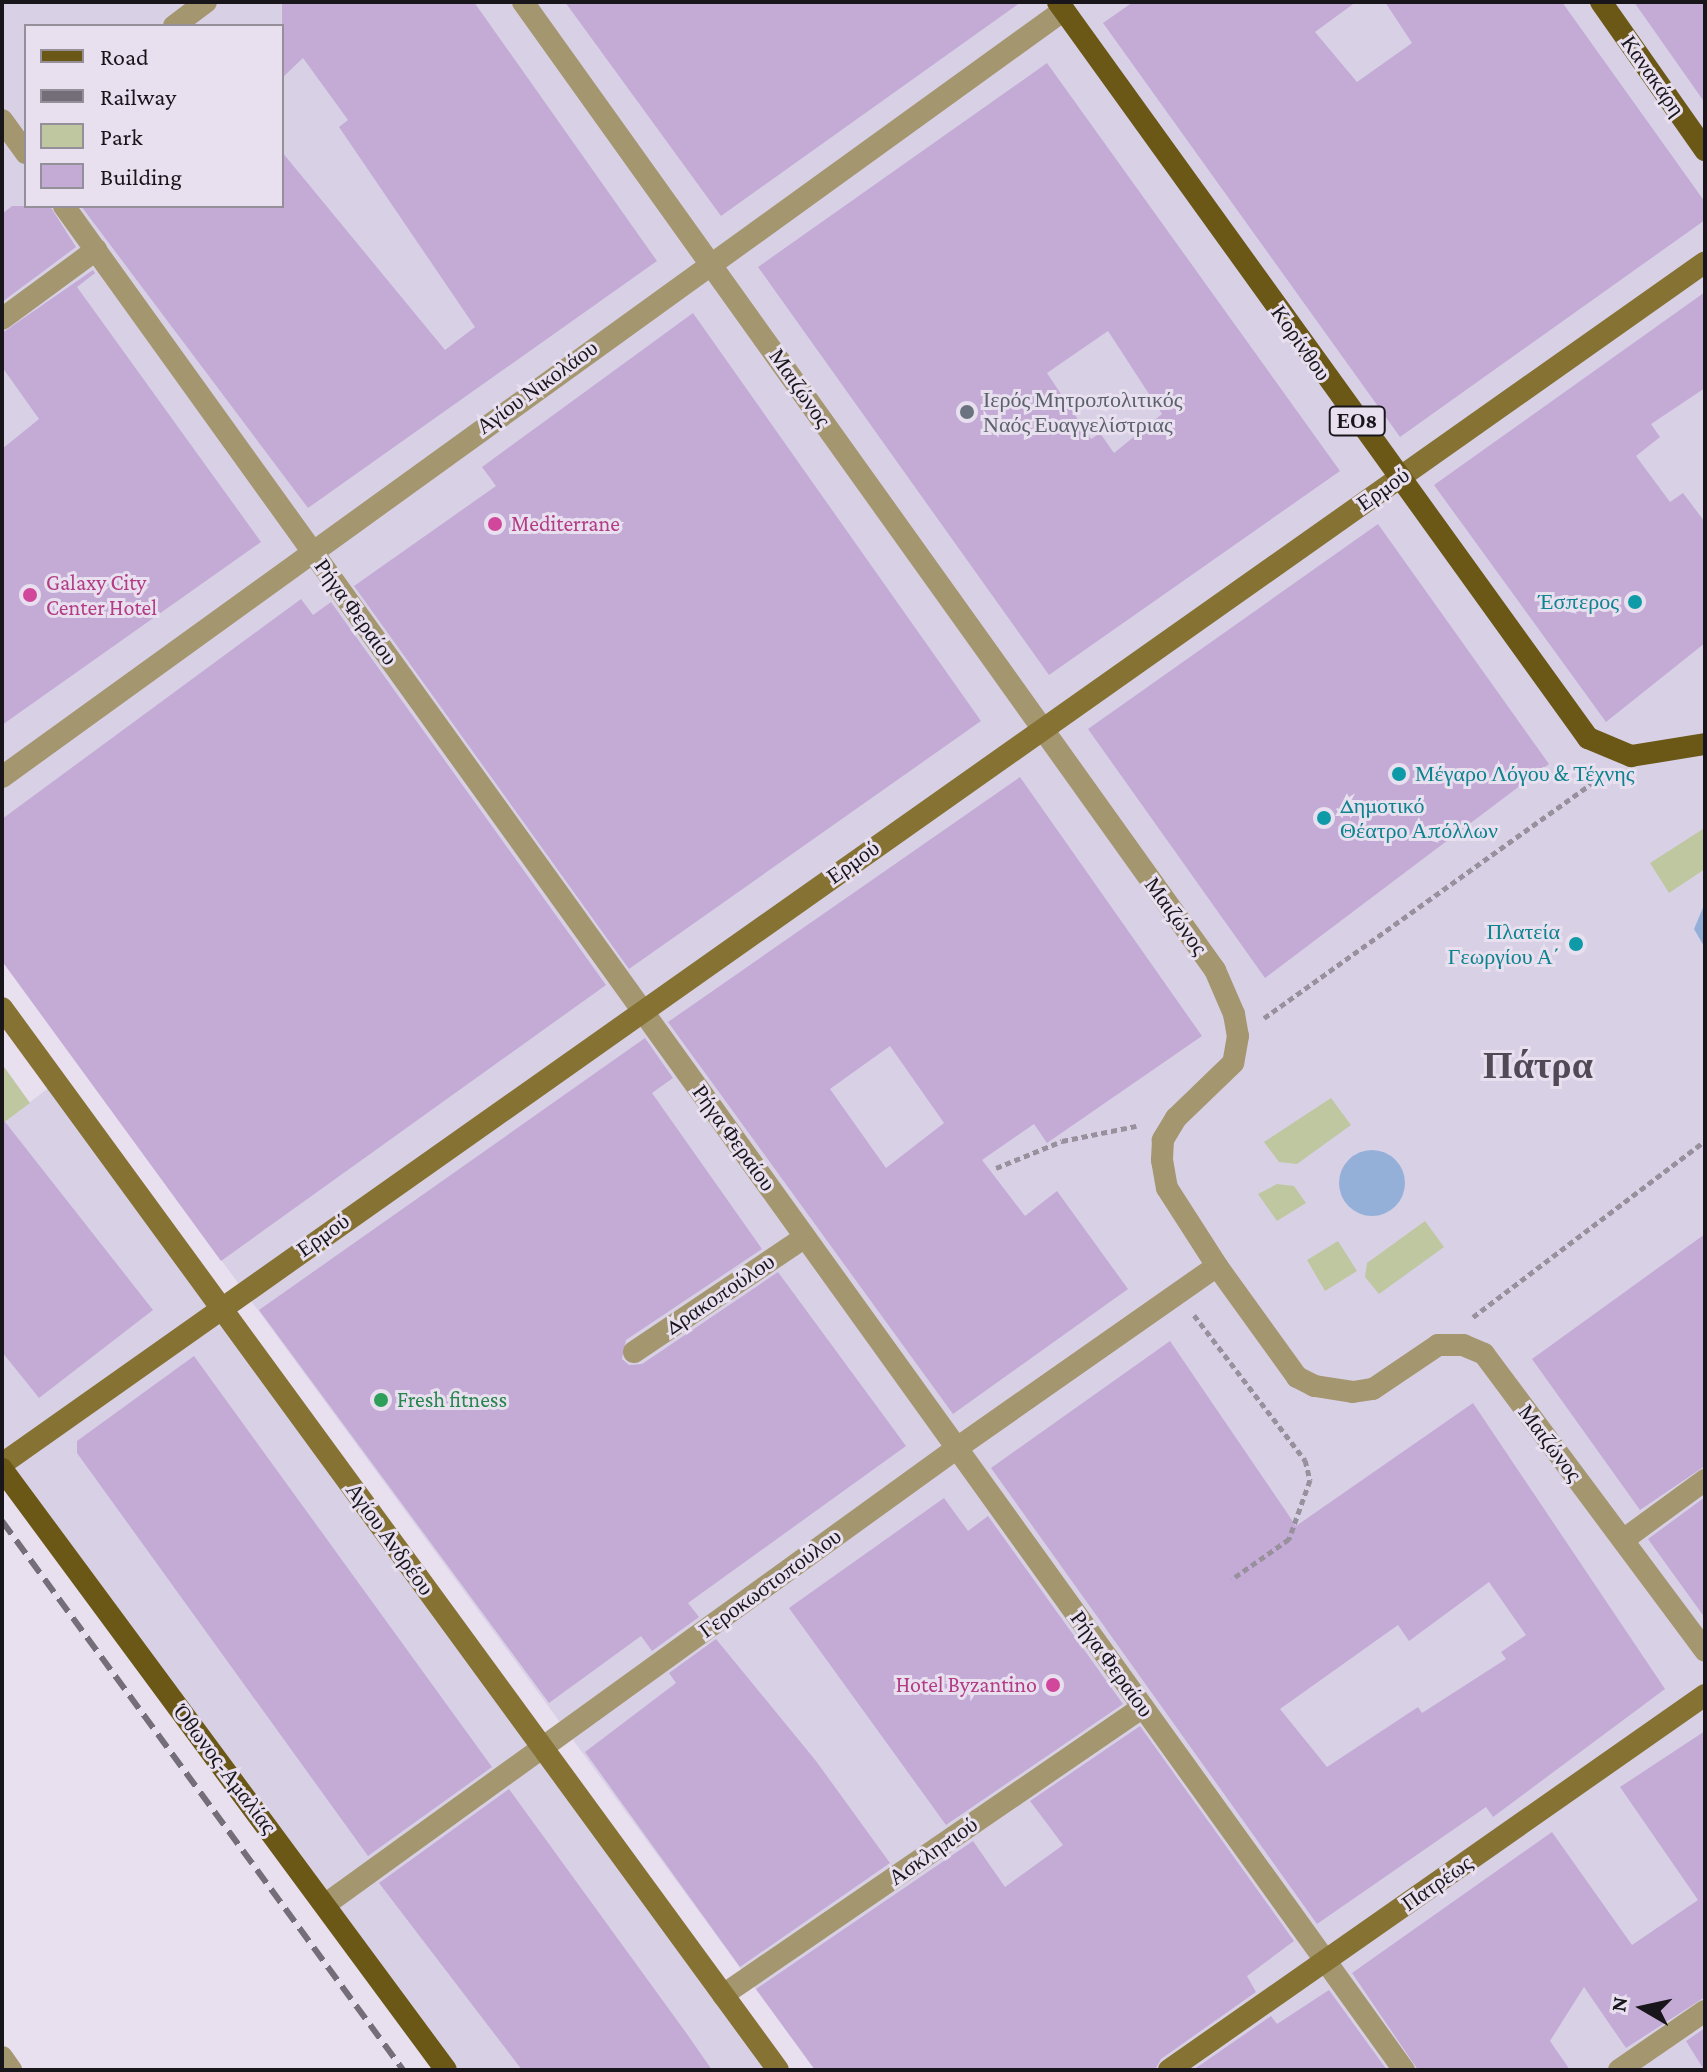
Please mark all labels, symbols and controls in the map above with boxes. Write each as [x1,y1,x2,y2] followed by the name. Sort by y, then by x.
[24,24,284,208] legend
[1616,30,1690,122] street label: Κανακάρη
[100,43,149,70] text: Road
[100,83,176,110] text: Railway
[100,123,143,150] text: Park
[100,163,182,190] text: Building
[1265,300,1337,386] street label: Κορίνθου
[471,334,603,440] street label: Αγίου Νικολάου
[764,344,836,432] street label: Μαιζώνος
[983,386,1182,438] place label: Ιερός Μητροπολιτικός Ναός Ευαγγελίστριας
[958,403,976,421] marker: Ιερός Μητροπολιτικός Ναός Ευαγγελίστριας
[1327,405,1387,437] road number: ΕΟ8
[1352,462,1414,516] street label: Ερμού
[511,511,620,537] place label: Mediterrane
[486,515,504,533] marker: Mediterrane
[309,554,403,670] street label: Ρήγα Φεραίου
[46,569,157,620] place label: Galaxy City Center Hotel
[21,586,39,604] marker: Galaxy City Center Hotel
[1538,589,1619,615] place label: Έσπερος
[1626,593,1644,611] marker: Έσπερος
[1415,761,1634,787] place label: Μέγαρο Λόγου & Τέχνης
[1390,765,1408,783] marker: Μέγαρο Λόγου & Τέχνης
[1340,792,1498,844] place label: Δημοτικό Θέατρο Απόλλων
[1315,809,1333,827] marker: Δημοτικό Θέατρο Απόλλων
[822,835,884,889] street label: Ερμού
[1139,872,1213,960] street label: Μαιζώνος
[1448,918,1560,970] place label: Πλατεία Γεωργίου Α΄
[1567,935,1585,953] marker: Πλατεία Γεωργίου Α΄
[1483,1043,1593,1089] district label: Πάτρα
[687,1080,781,1196] street label: Ρήγα Φεραίου
[292,1208,354,1262] street label: Ερμού
[660,1248,780,1340] street label: Δρακοπούλου
[397,1387,507,1413] place label: Fresh fitness
[372,1391,390,1409] marker: Fresh fitness
[1513,1399,1587,1487] street label: Μαιζώνος
[340,1478,440,1600] street label: Αγίου Ανδρέου
[694,1523,846,1643] street label: Γεροκωστοπούλου
[1065,1606,1159,1722] street label: Ρήγα Φεραίου
[896,1672,1037,1698] place label: Hotel Byzantino
[1044,1676,1062,1694] marker: Hotel Byzantino
[168,1699,282,1839] street label: Όθωνος-Αμαλίας
[884,1811,982,1891] street label: Ασκληπιού
[1397,1849,1477,1917] street label: Πατρέως
[1603,1968,1683,2048] north arrow
[1605,1995,1632,2014] text: N

